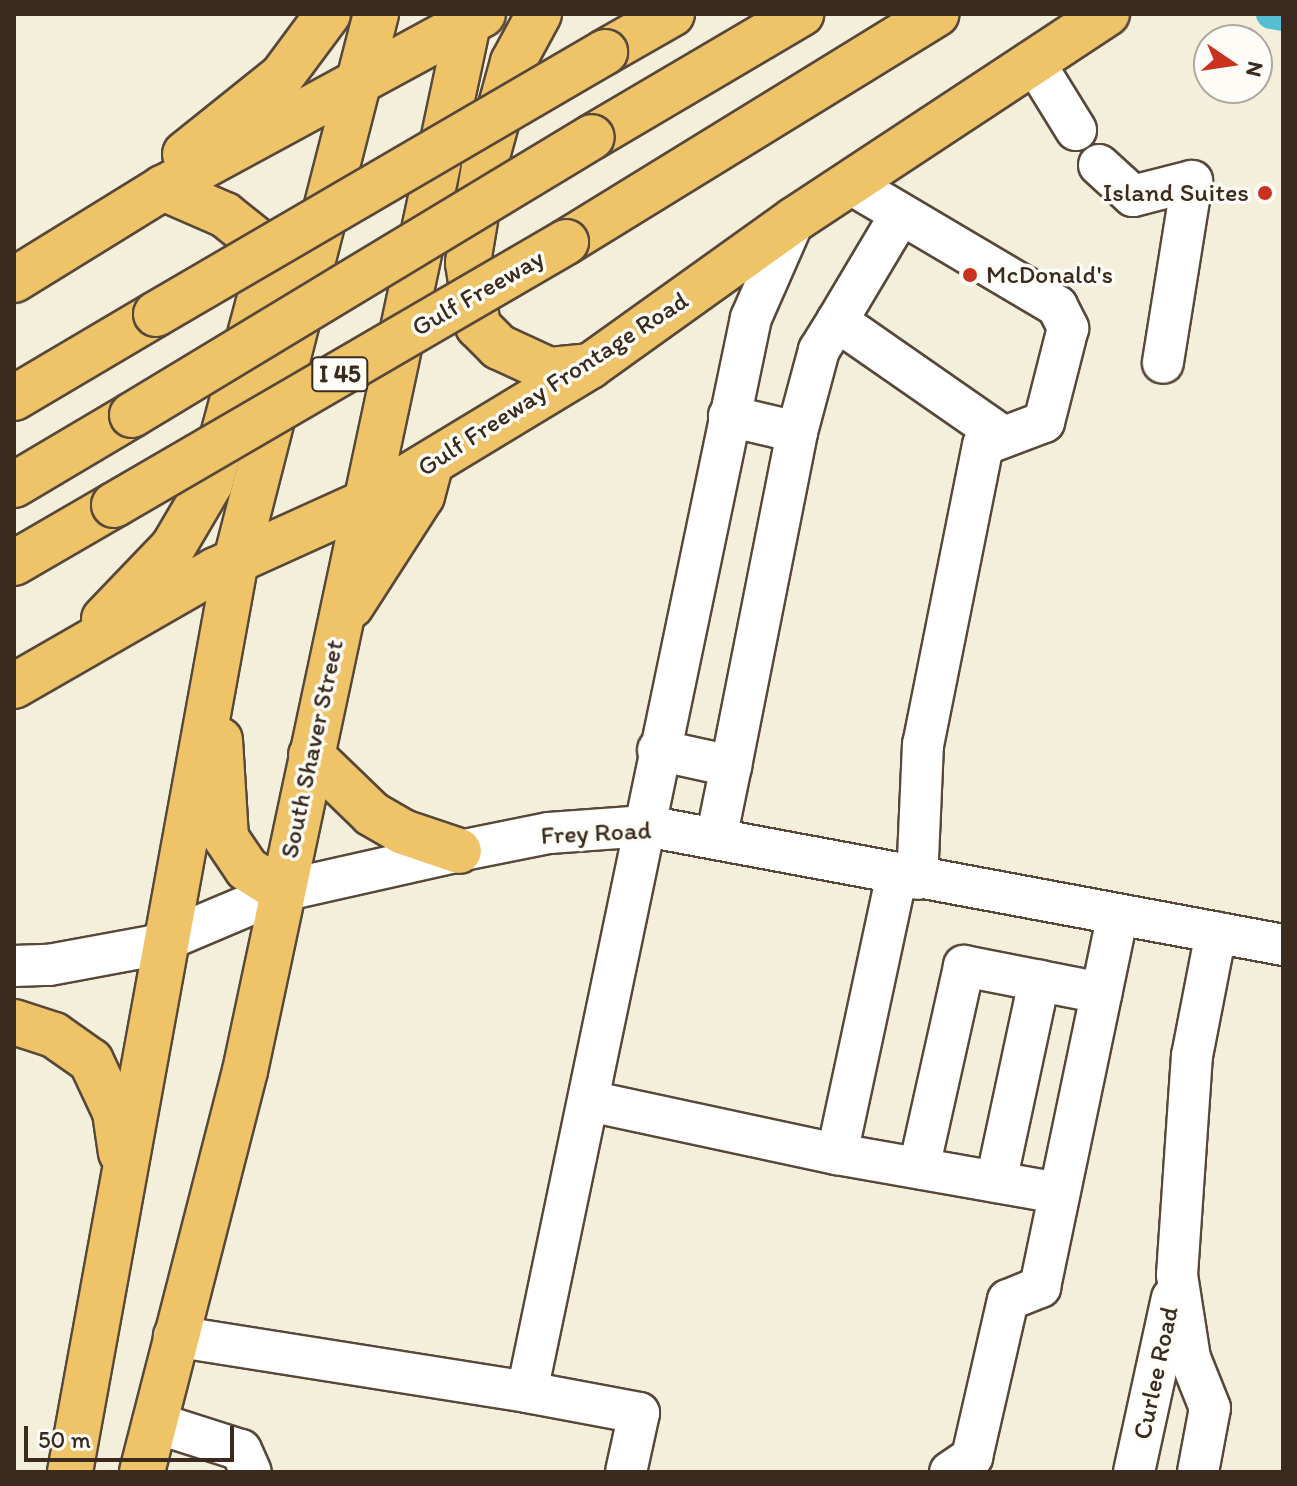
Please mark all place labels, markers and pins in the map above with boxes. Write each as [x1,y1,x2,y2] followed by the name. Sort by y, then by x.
[1102,177,1249,209] place label: Island Suites
[1256,184,1274,202] marker: Island Suites
[986,259,1113,291] place label: McDonald's
[961,266,979,284] marker: McDonald's

